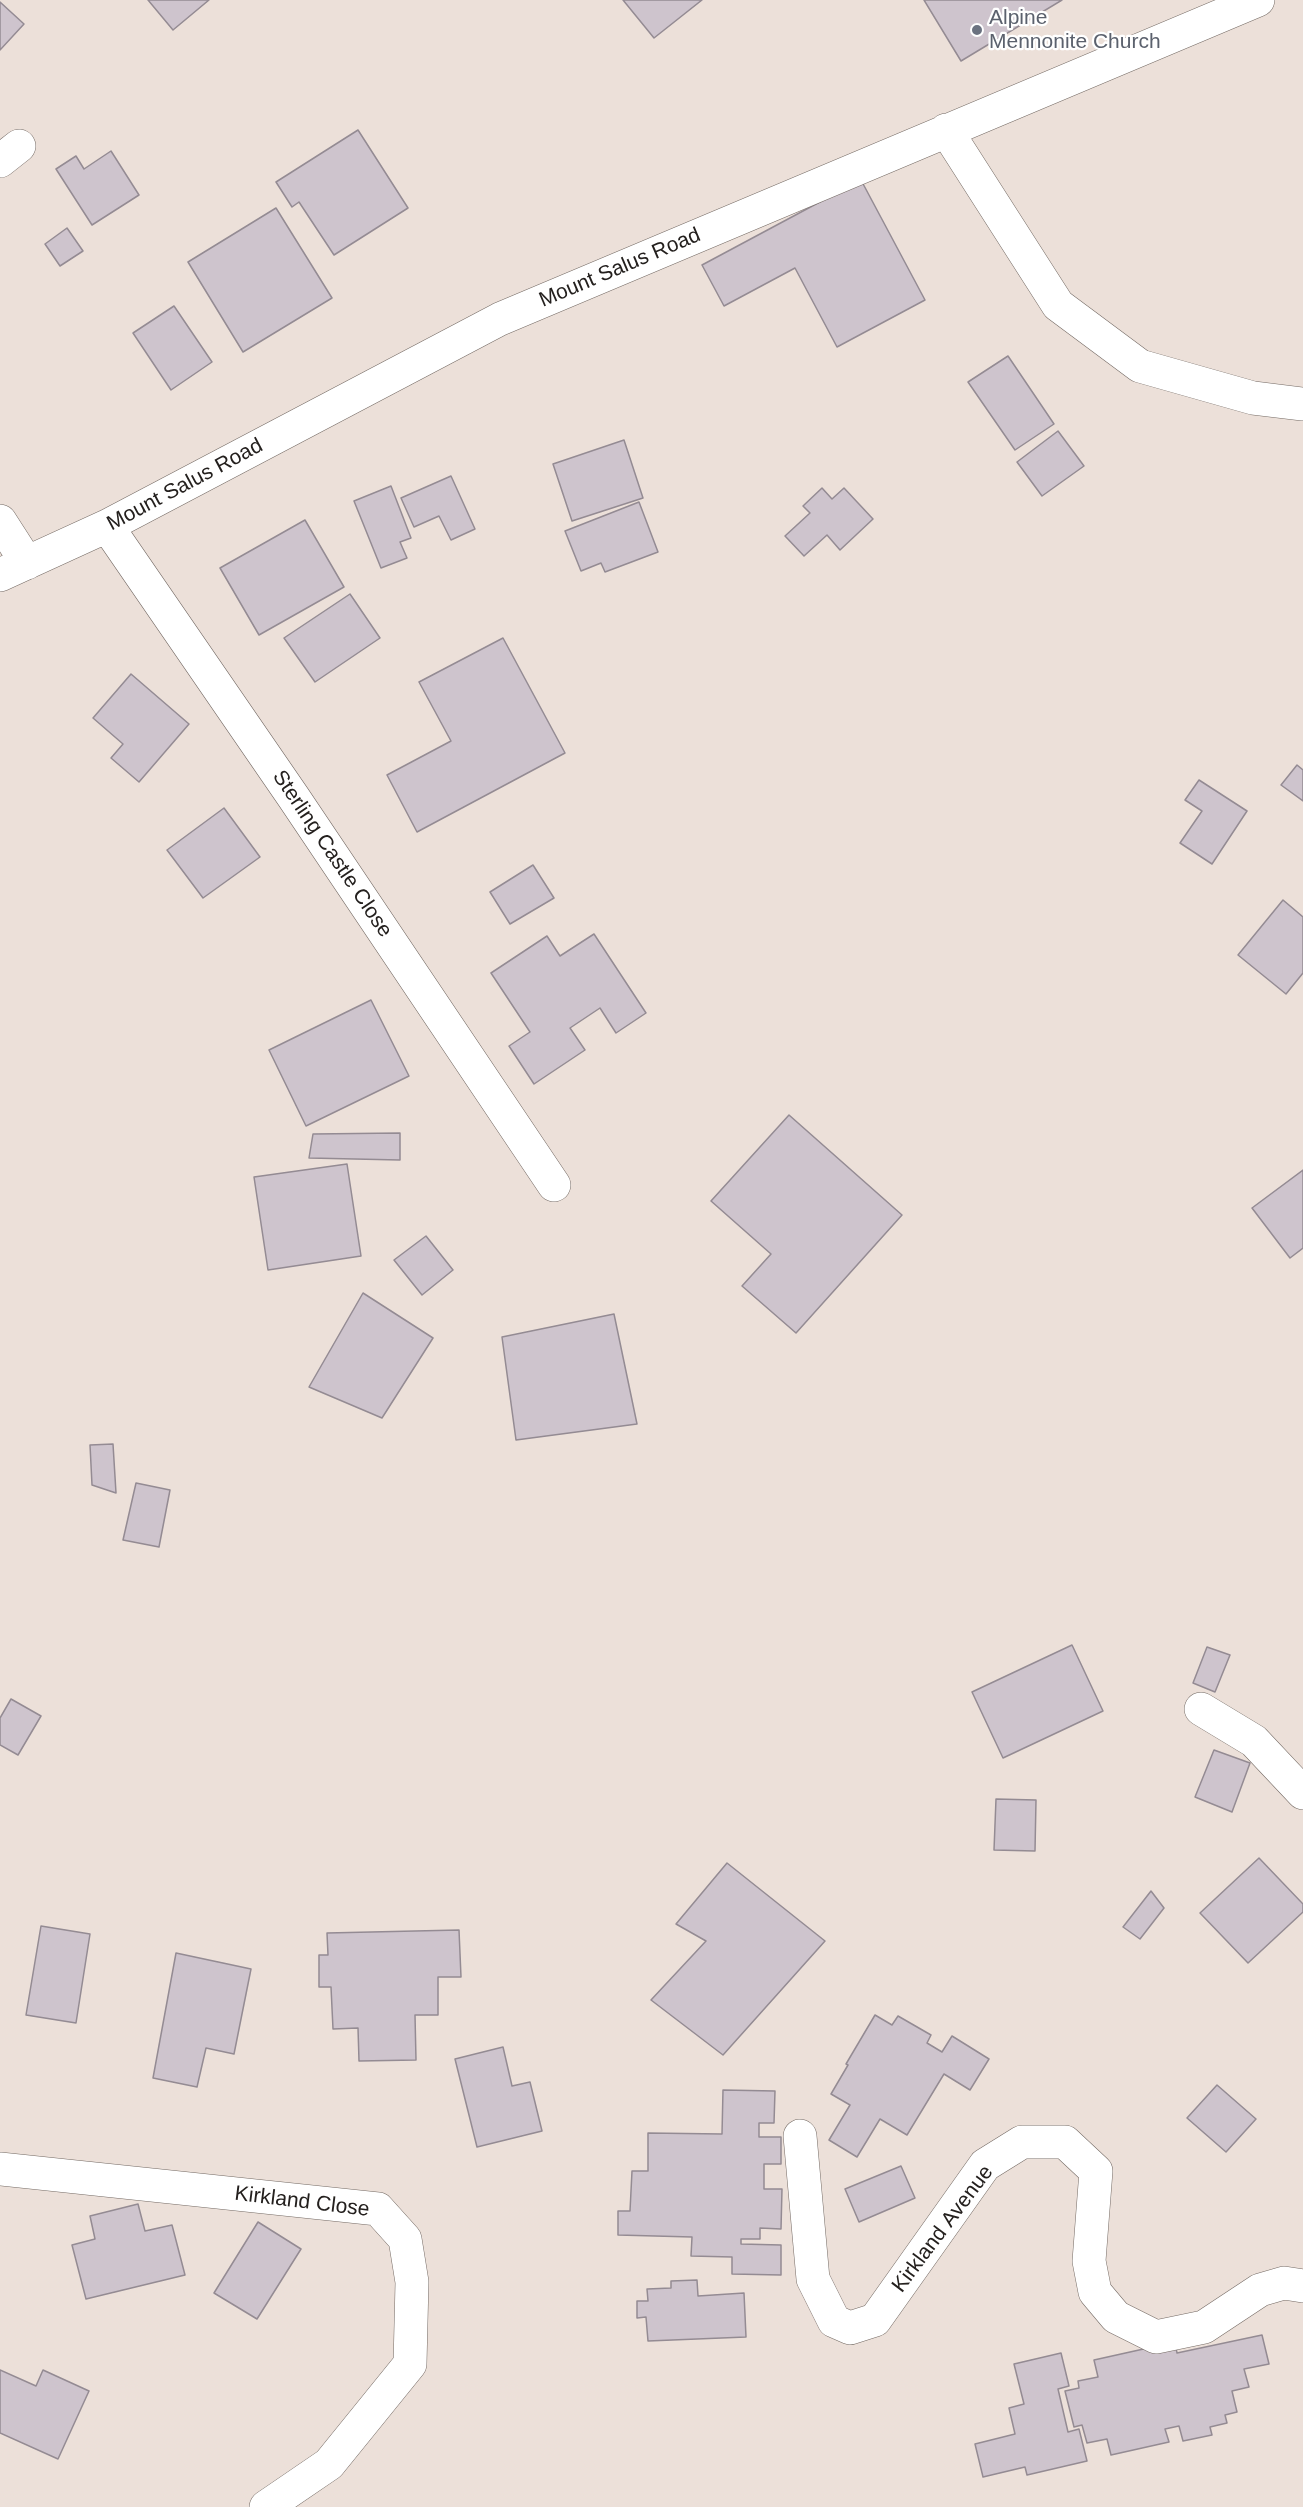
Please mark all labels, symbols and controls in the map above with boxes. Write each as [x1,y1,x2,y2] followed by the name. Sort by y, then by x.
[989,5,1161,55] place label: Alpine Mennonite Church
[970,23,984,37] marker: Alpine Mennonite Church
[536,223,704,313] street label: Mount Salus Road
[103,433,267,537] street label: Mount Salus Road
[267,766,397,942] street label: Sterling Castle Close
[887,2161,999,2297] street label: Kirkland Avenue
[233,2181,371,2223] street label: Kirkland Close

